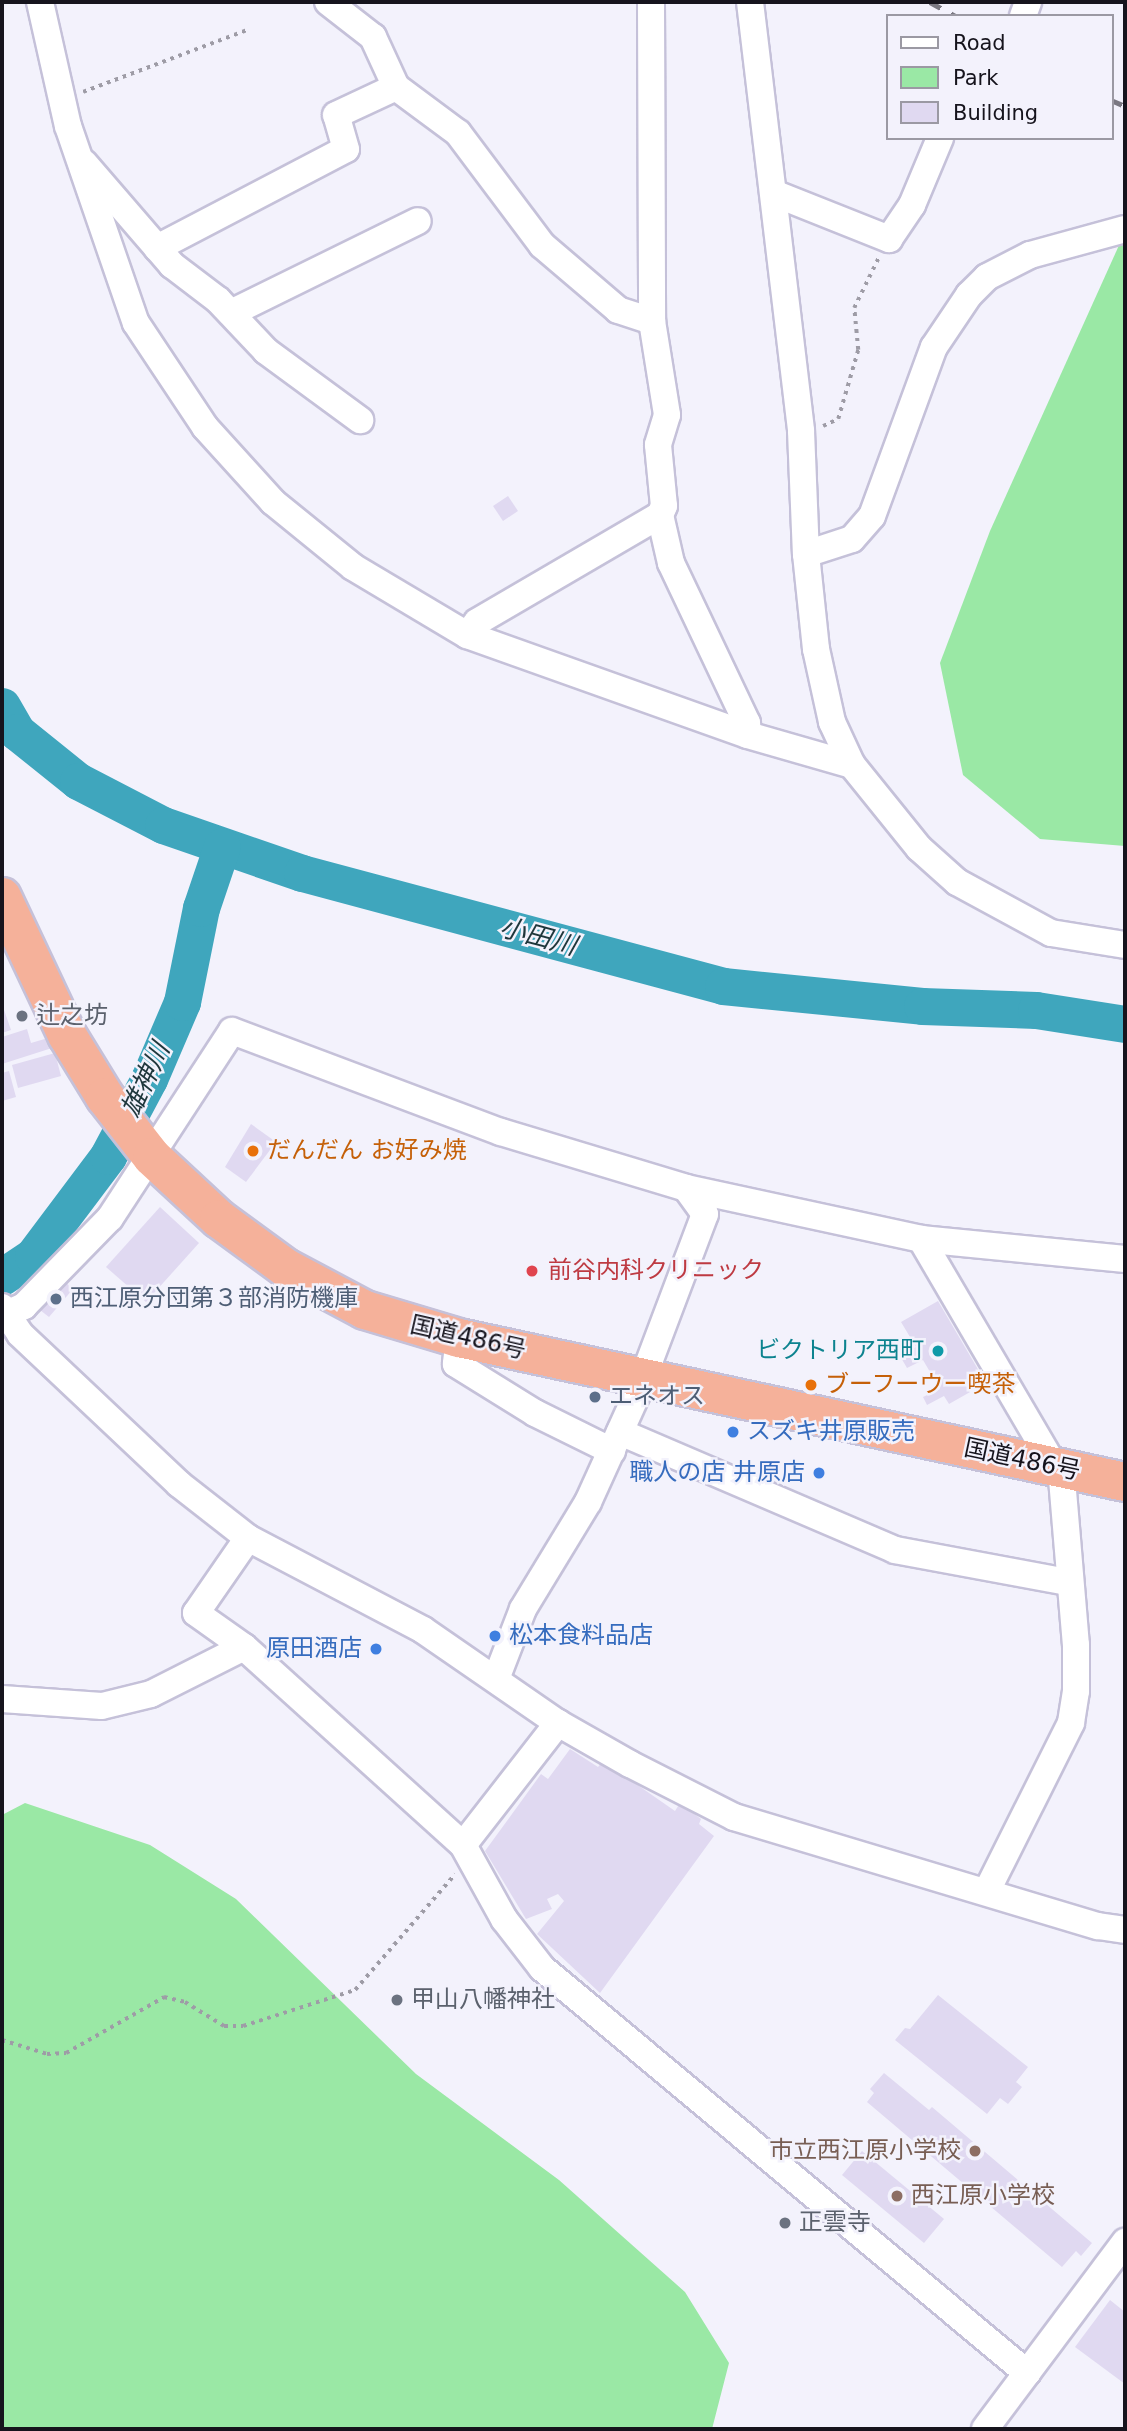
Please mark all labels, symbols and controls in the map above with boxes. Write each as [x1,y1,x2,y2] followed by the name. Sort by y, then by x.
[886,14,1113,140] legend
[953,31,1006,55] text: Road
[953,66,998,90] text: Park
[953,101,1038,125] text: Building
[496,912,580,962] water label: 小田川
[36,1002,108,1030] place label: 辻之坊
[14,1008,30,1024] marker: 辻之坊
[115,1038,177,1122] water label: 雄神川
[267,1137,467,1165] place label: だんだん お好み焼
[245,1143,261,1159] marker: だんだん お好み焼
[548,1257,764,1285] place label: 前谷内科クリニック
[522,1261,542,1281] marker: 前谷内科クリニック
[70,1285,358,1313] place label: 西江原分団第３部消防機庫
[48,1291,64,1307] marker: 西江原分団第３部消防機庫
[407,1311,529,1365] street label: 国道486号
[756,1337,924,1365] place label: ビクトリア西町
[930,1343,946,1359] marker: ビクトリア西町
[825,1371,1017,1399] place label: ブーフーウー喫茶
[803,1377,819,1393] marker: ブーフーウー喫茶
[609,1383,705,1411] place label: エネオス
[587,1389,603,1405] marker: エネオス
[747,1418,915,1446] place label: スズキ井原販売
[725,1424,741,1440] marker: スズキ井原販売
[961,1434,1083,1486] street label: 国道486号
[629,1459,805,1487] place label: 職人の店 井原店
[811,1465,827,1481] marker: 職人の店 井原店
[509,1622,653,1650] place label: 松本食料品店
[487,1628,503,1644] marker: 松本食料品店
[266,1635,362,1663] place label: 原田酒店
[368,1641,384,1657] marker: 原田酒店
[411,1986,555,2014] place label: 甲山八幡神社
[389,1992,405,2008] marker: 甲山八幡神社
[769,2137,961,2165] place label: 市立西江原小学校
[967,2143,983,2159] marker: 市立西江原小学校
[911,2182,1055,2210] place label: 西江原小学校
[889,2188,905,2204] marker: 西江原小学校
[799,2209,871,2237] place label: 正雲寺
[777,2215,793,2231] marker: 正雲寺

